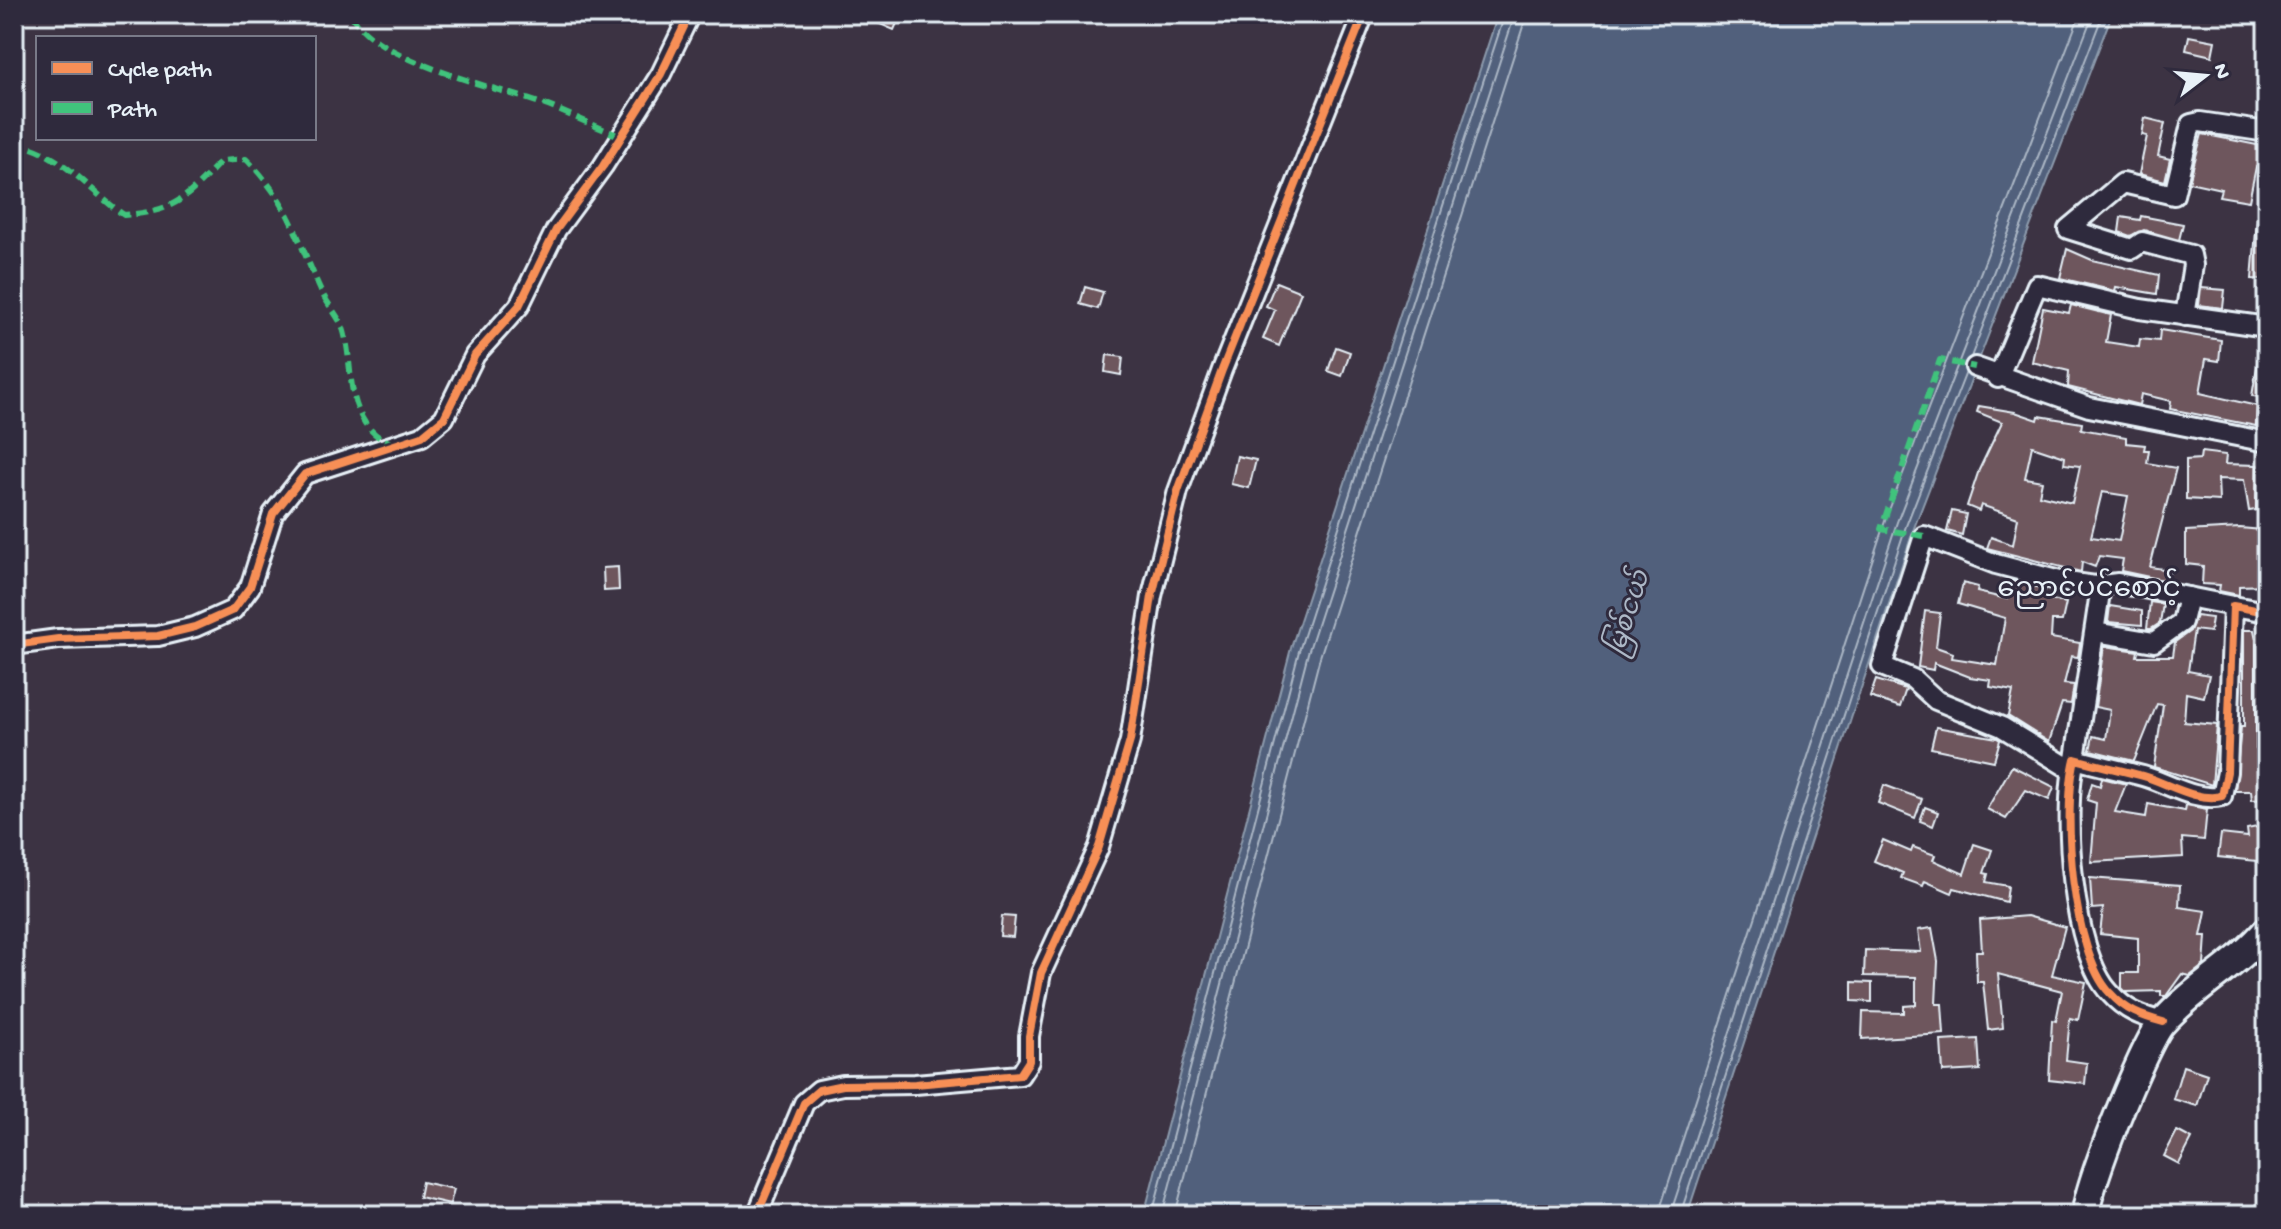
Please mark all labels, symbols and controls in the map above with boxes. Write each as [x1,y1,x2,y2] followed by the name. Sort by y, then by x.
[36,36,316,140] legend
[2165,36,2245,116] north arrow
[108,57,212,86] text: Cycle path
[2206,61,2235,82] text: N
[107,97,157,126] text: Path
[1596,563,1662,661] water label: မြစ်ငယ်
[1997,568,2181,609] district label: ညောင်ပင်စောင့်

